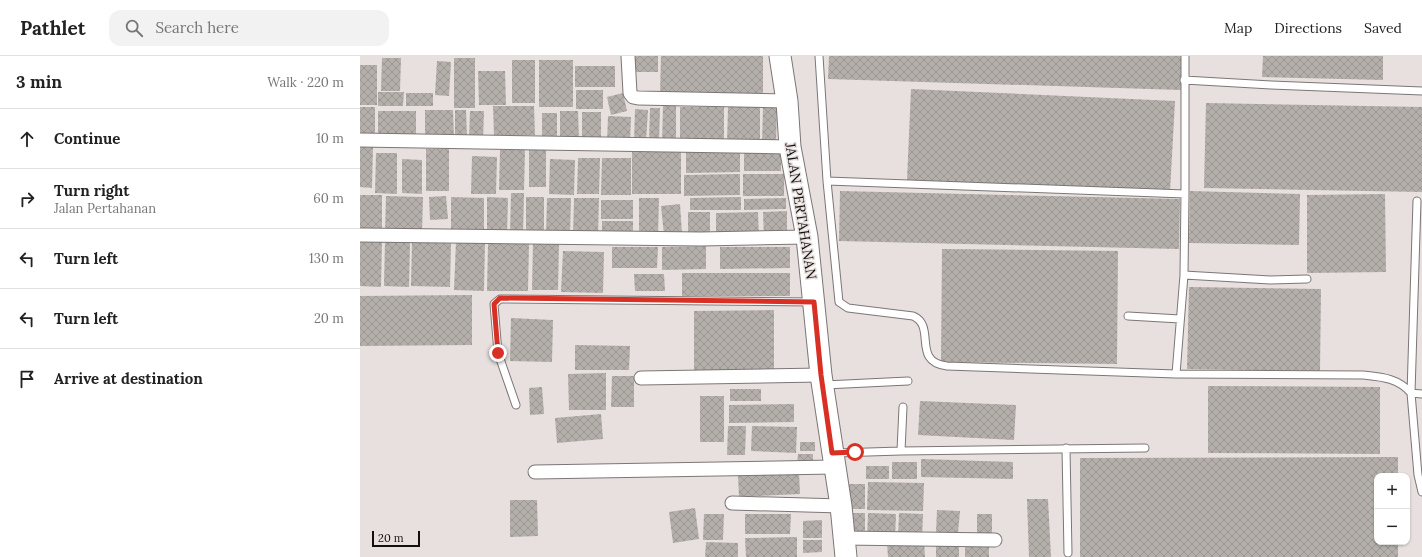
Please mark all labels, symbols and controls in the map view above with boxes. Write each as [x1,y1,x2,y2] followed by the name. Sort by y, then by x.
[109,10,389,46] search box
[20,16,85,40] text: Pathlet
[123,17,145,39] icon: search
[155,18,239,37] text: Search here
[1224,19,1252,37] text: Map
[1274,19,1342,37] text: Directions
[1364,19,1402,37] text: Saved
[16,71,62,93] text: 3 min
[267,74,344,91] text: Walk · 220 m
[16,128,38,150] icon: ahead
[54,129,120,148] text: Continue
[316,130,344,147] text: 10 m
[781,140,821,281] street label: JALAN PERTAHANAN
[54,181,130,200] text: Turn right
[16,188,38,210] icon: right
[313,190,344,207] text: 60 m
[54,200,156,217] text: Jalan Pertahanan
[16,248,38,270] icon: left
[54,249,118,268] text: Turn left
[309,250,344,267] text: 130 m
[16,308,38,330] icon: left
[54,309,118,328] text: Turn left
[314,310,344,327] text: 20 m
[489,344,507,362] route end
[16,368,38,390] icon: arrive
[54,369,203,388] text: Arrive at destination
[846,443,864,461] route start
[1374,473,1410,545] map controls
[1374,473,1410,509] button: +
[1374,509,1410,545] button: −
[372,529,420,548] scale bar
[378,531,403,545] text: 20 m

